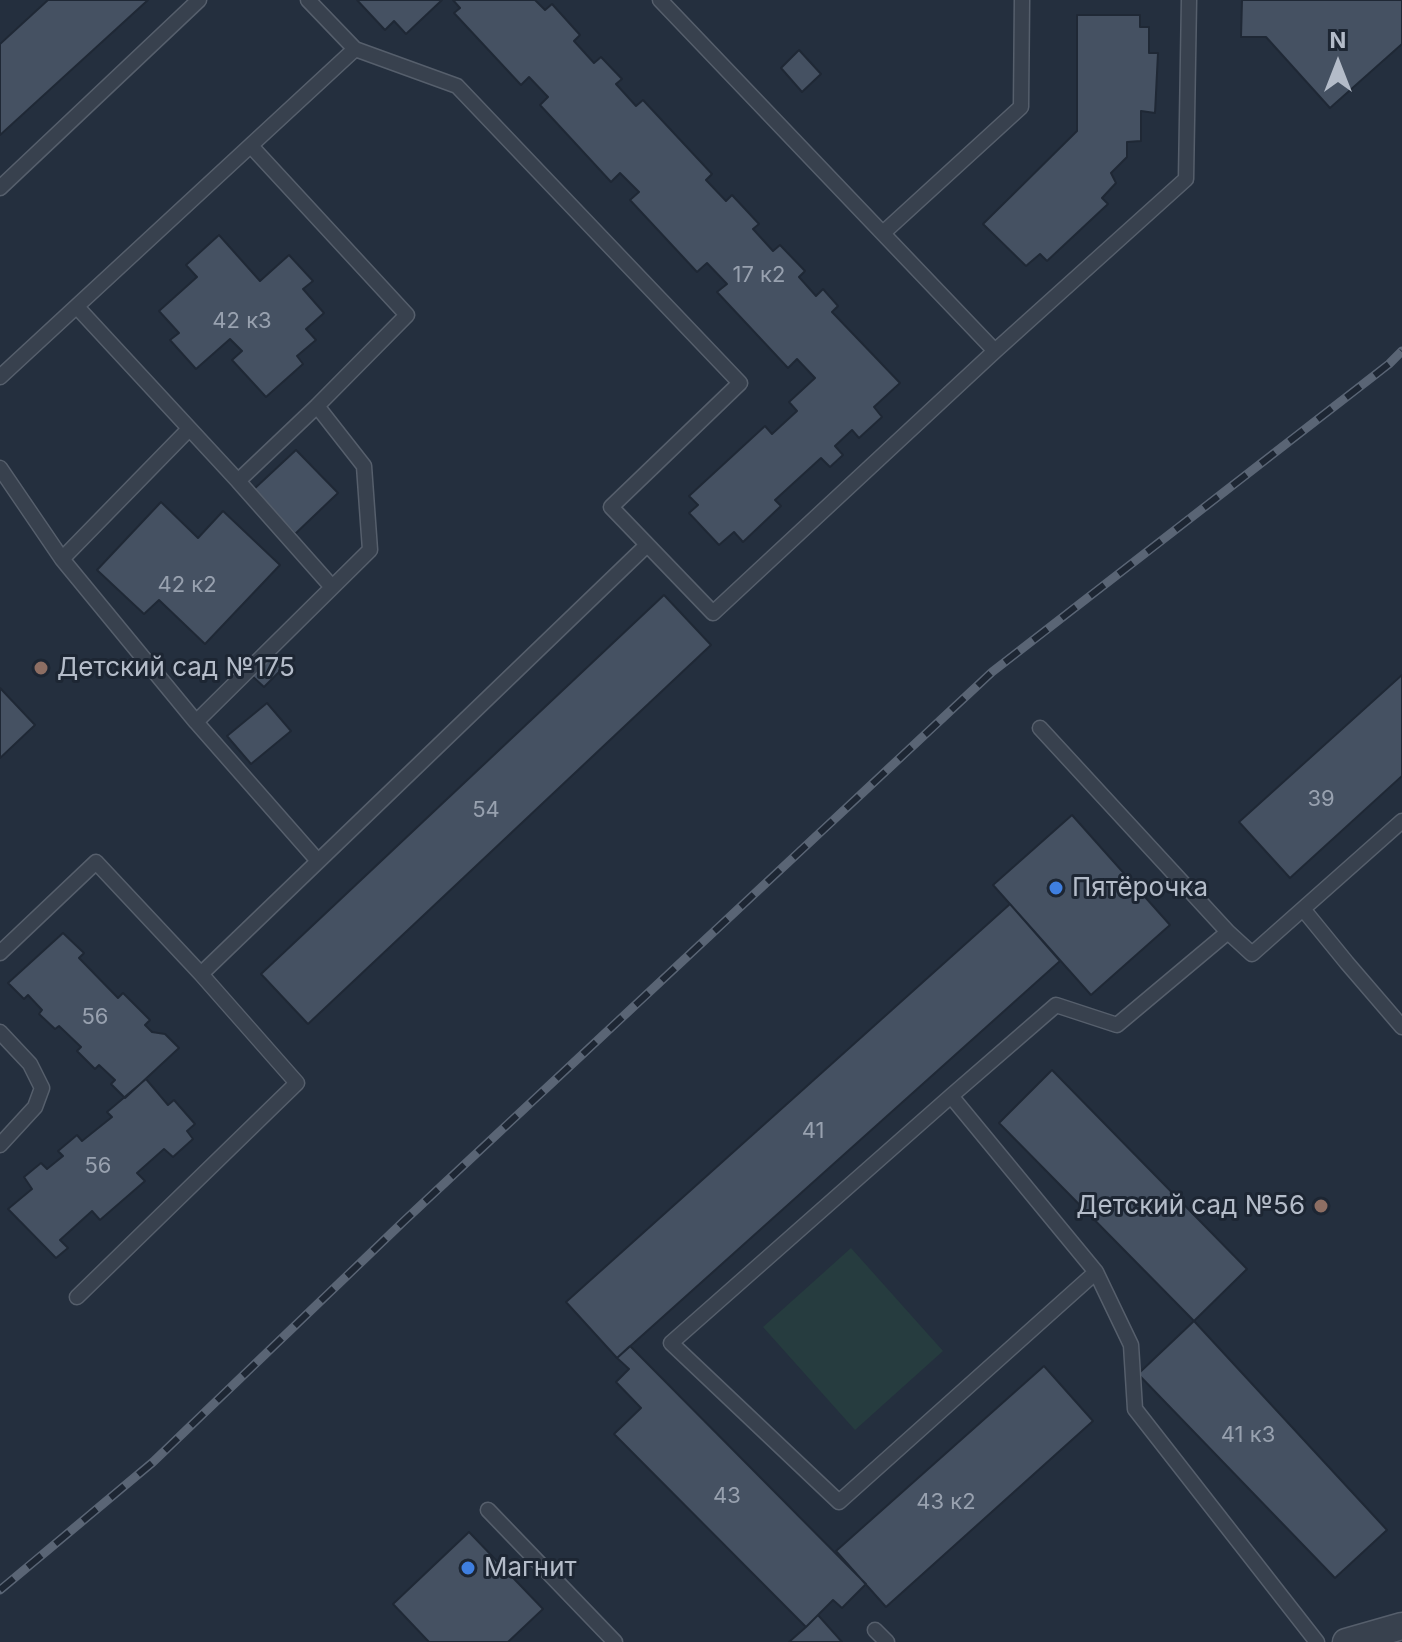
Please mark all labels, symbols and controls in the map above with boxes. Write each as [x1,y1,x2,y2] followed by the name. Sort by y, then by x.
[1298,24,1378,104] north arrow
[1330,27,1346,53] text: N
[733,262,785,288] house number: 17 к2
[212,308,272,334] house number: 42 к3
[157,572,217,598] house number: 42 к2
[57,652,295,684] place label: Детский сад №175
[32,659,50,677] marker: Детский сад №175
[1307,786,1335,812] house number: 39
[472,797,500,823] house number: 54
[1072,872,1208,904] place label: Пятёрочка
[1047,879,1065,897] marker: Пятёрочка
[81,1004,109,1030] house number: 56
[802,1118,824,1144] house number: 41
[84,1153,112,1179] house number: 56
[1076,1190,1305,1222] place label: Детский сад №56
[1312,1197,1330,1215] marker: Детский сад №56
[1221,1422,1275,1448] house number: 41 к3
[713,1483,741,1509] house number: 43
[916,1489,976,1515] house number: 43 к2
[484,1552,577,1584] place label: Магнит
[459,1559,477,1577] marker: Магнит

